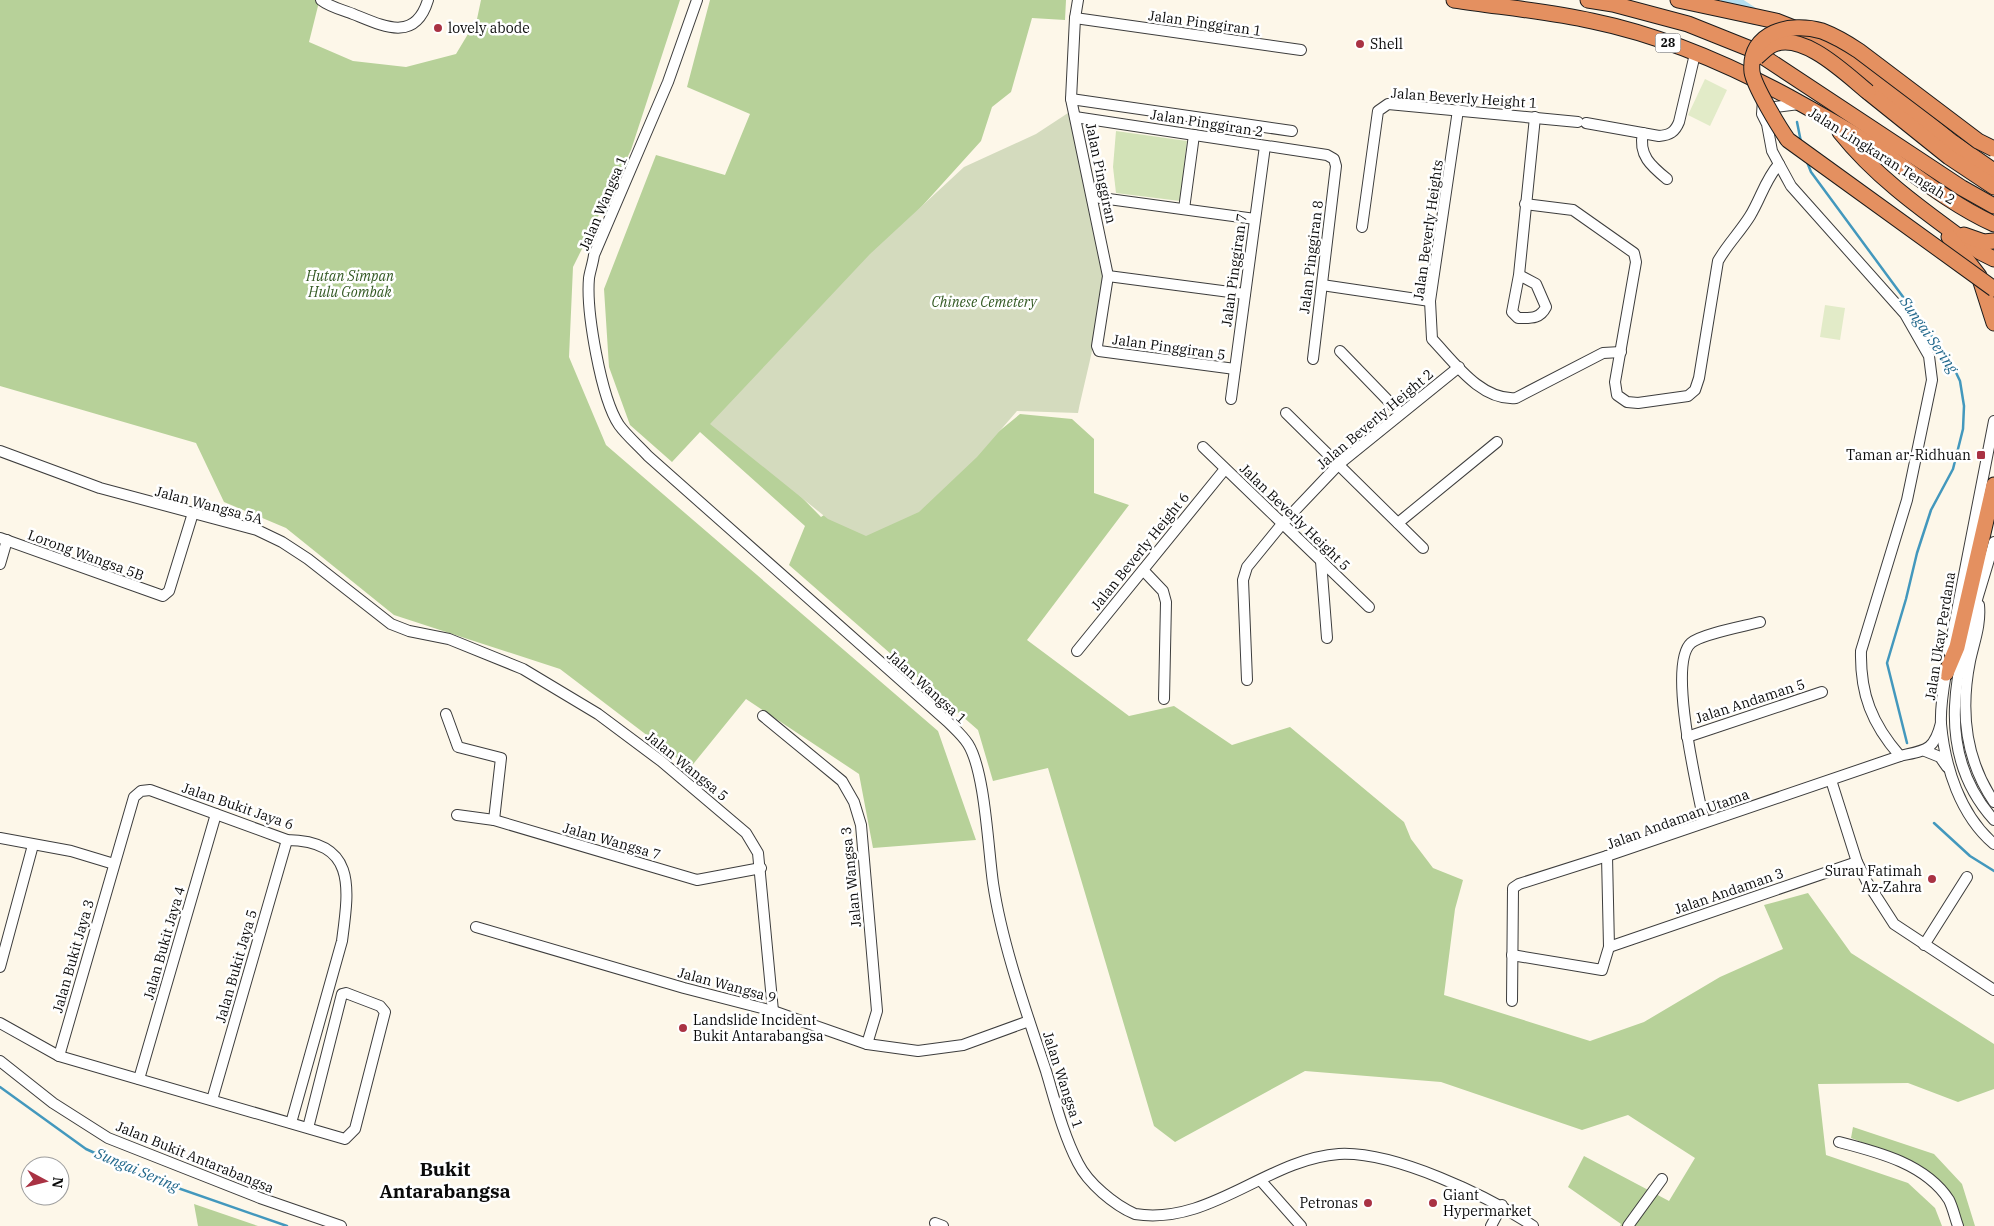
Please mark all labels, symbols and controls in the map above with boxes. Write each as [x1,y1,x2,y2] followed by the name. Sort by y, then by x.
[1147,6,1263,40] street label: Jalan Pinggiran 1
[448,19,530,37] place label: lovely abode
[432,22,444,34] marker: lovely abode
[1656,34,1680,52] road number: 28
[1370,35,1403,53] place label: Shell
[1354,38,1366,50] marker: Shell
[1390,84,1538,112] street label: Jalan Beverly Height 1
[1805,103,1959,209] street label: Jalan Lingkaran Tengah 2
[1149,105,1265,141] street label: Jalan Pinggiran 2
[1082,121,1120,225] street label: Jalan Pinggiran
[575,153,631,253] street label: Jalan Wangsa 1
[1409,158,1447,302] street label: Jalan Beverly Heights
[1295,199,1327,315] street label: Jalan Pinggiran 8
[1217,212,1251,328] street label: Jalan Pinggiran 7
[305,267,394,301] park label: Hutan Simpan Hulu Gombak
[1895,292,1963,378] water label: Sungai Sering
[931,293,1038,311] park label: Chinese Cemetery
[1111,330,1227,364] street label: Jalan Pinggiran 5
[1313,365,1437,473] street label: Jalan Beverly Height 2
[1846,446,1971,464] place label: Taman ar-Ridhuan
[1975,449,1987,461] marker: Taman ar-Ridhuan
[1236,460,1354,574] street label: Jalan Beverly Height 5
[153,482,265,528] street label: Jalan Wangsa 5A
[1087,488,1193,614] street label: Jalan Beverly Height 6
[25,526,147,584] street label: Lorong Wangsa 5B
[1921,570,1959,701] street label: Jalan Ukay Perdana
[883,646,971,728] street label: Jalan Wangsa 1
[1693,675,1807,727] street label: Jalan Andaman 5
[642,727,732,805] street label: Jalan Wangsa 5
[180,778,296,834] street label: Jalan Bukit Jaya 6
[1605,785,1752,853] street label: Jalan Andaman Utama
[561,818,663,864] street label: Jalan Wangsa 7
[837,826,865,928] street label: Jalan Wangsa 3
[1825,862,1922,896] place label: Surau Fatimah Az-Zahra
[1672,864,1786,918] street label: Jalan Andaman 3
[1926,873,1938,885] marker: Surau Fatimah Az-Zahra
[139,884,189,1002] street label: Jalan Bukit Jaya 4
[48,897,98,1015] street label: Jalan Bukit Jaya 3
[211,907,261,1025] street label: Jalan Bukit Jaya 5
[676,963,778,1007] street label: Jalan Wangsa 9
[693,1011,824,1045] place label: Landslide Incident Bukit Antarabangsa
[677,1022,689,1034] marker: Landslide Incident Bukit Antarabangsa
[1039,1029,1087,1131] street label: Jalan Wangsa 1
[113,1117,277,1197] street label: Jalan Bukit Antarabangsa
[91,1143,183,1196] water label: Sungai Sering
[20,1156,70,1206] north arrow
[379,1157,511,1203] district label: Bukit Antarabangsa
[48,1176,68,1189] text: N
[1443,1186,1532,1220] place label: Giant Hypermarket
[1300,1194,1358,1212] place label: Petronas
[1362,1197,1374,1209] marker: Petronas
[1427,1197,1439,1209] marker: Giant Hypermarket

